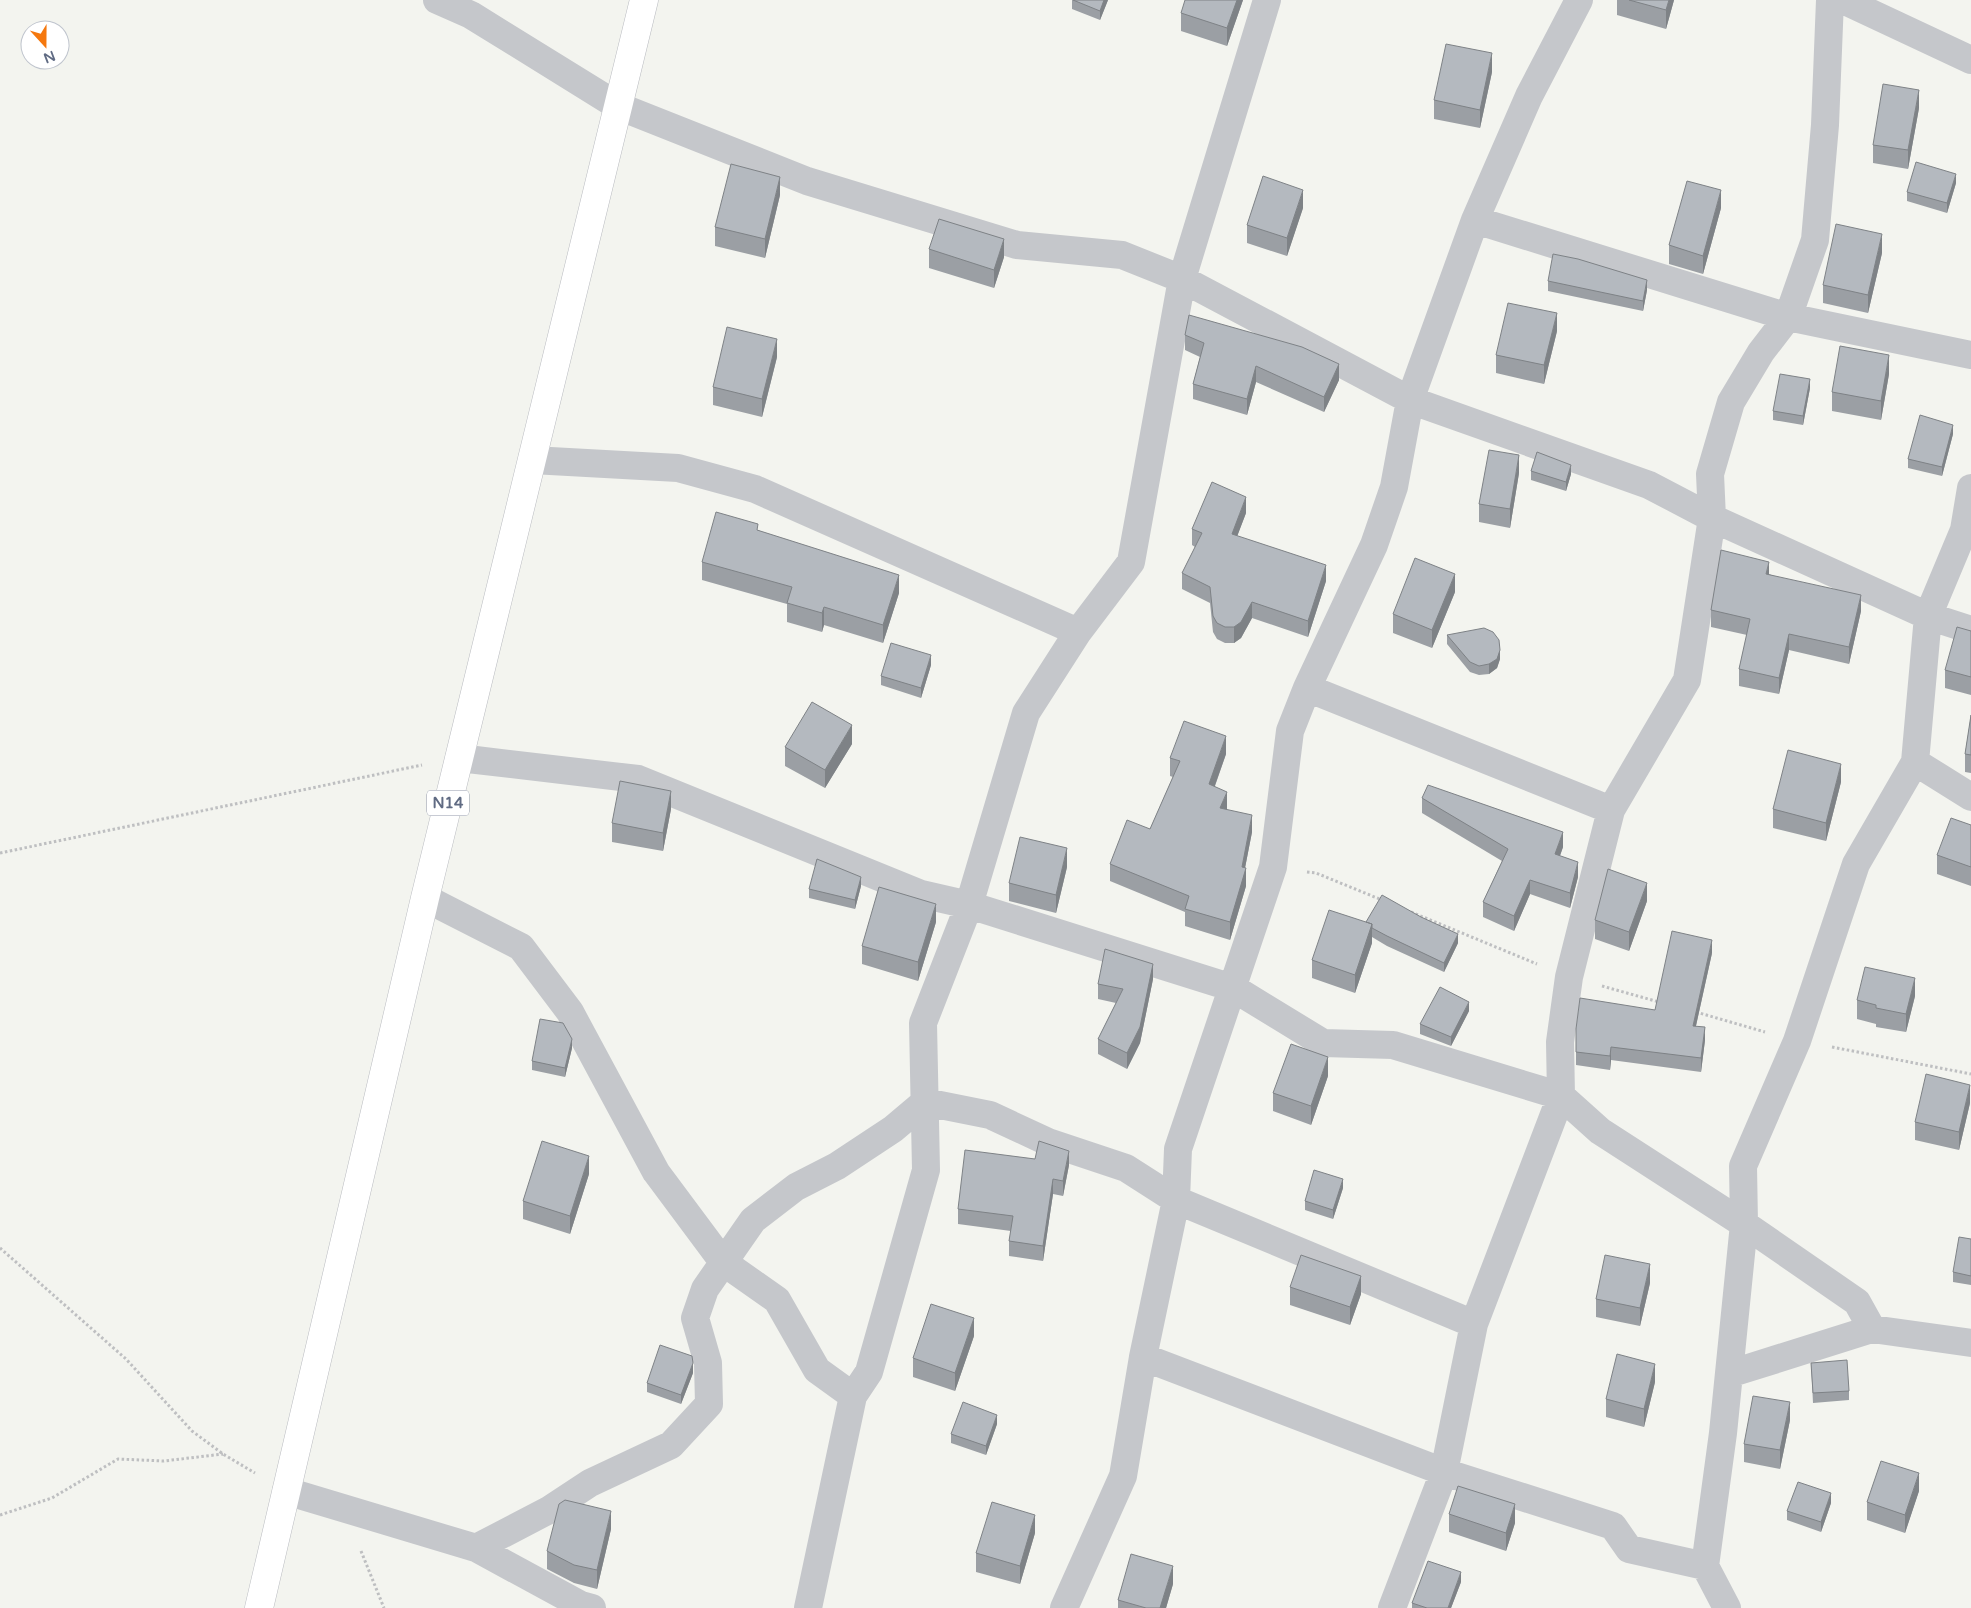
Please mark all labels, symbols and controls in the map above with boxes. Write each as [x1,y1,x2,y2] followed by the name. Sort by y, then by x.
[20,20,70,70] north arrow
[41,47,58,67] text: N
[427,790,469,816] road number: N14

